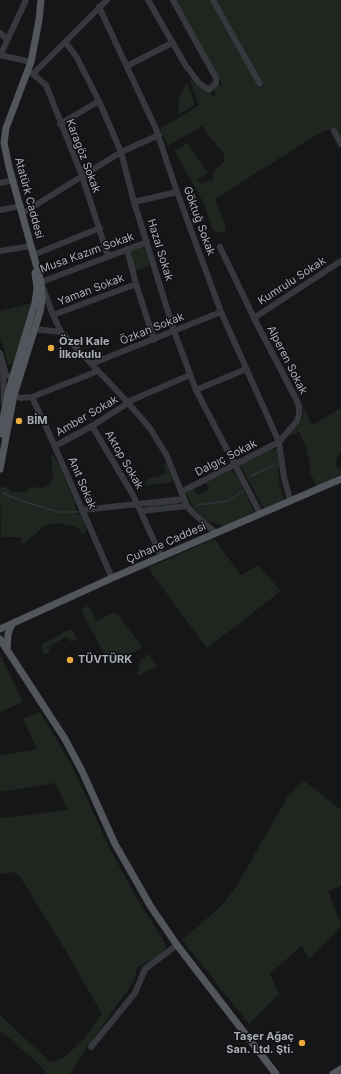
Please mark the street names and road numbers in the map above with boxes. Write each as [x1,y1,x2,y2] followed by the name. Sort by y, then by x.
[63,117,103,195] street label: Karagöz Sokak
[12,156,46,240] street label: Atatürk Caddesi
[180,185,218,257] street label: Göktuğ Sokak
[144,217,176,283] street label: Hazal Sokak
[38,230,136,276] street label: Musa Kazım Sokak
[256,254,328,308] street label: Kumrulu Sokak
[56,271,126,309] street label: Yaman Sokak
[118,310,186,348] street label: Özkan Sokak
[264,323,310,397] street label: Alperen Sokak
[54,393,120,439] street label: Amber Sokak
[102,428,146,492] street label: Aktop Sokak
[193,437,259,479] street label: Dalgıç Sokak
[65,455,99,511] street label: Anıt Sokak
[124,520,208,566] street label: Çuhane Caddesi

